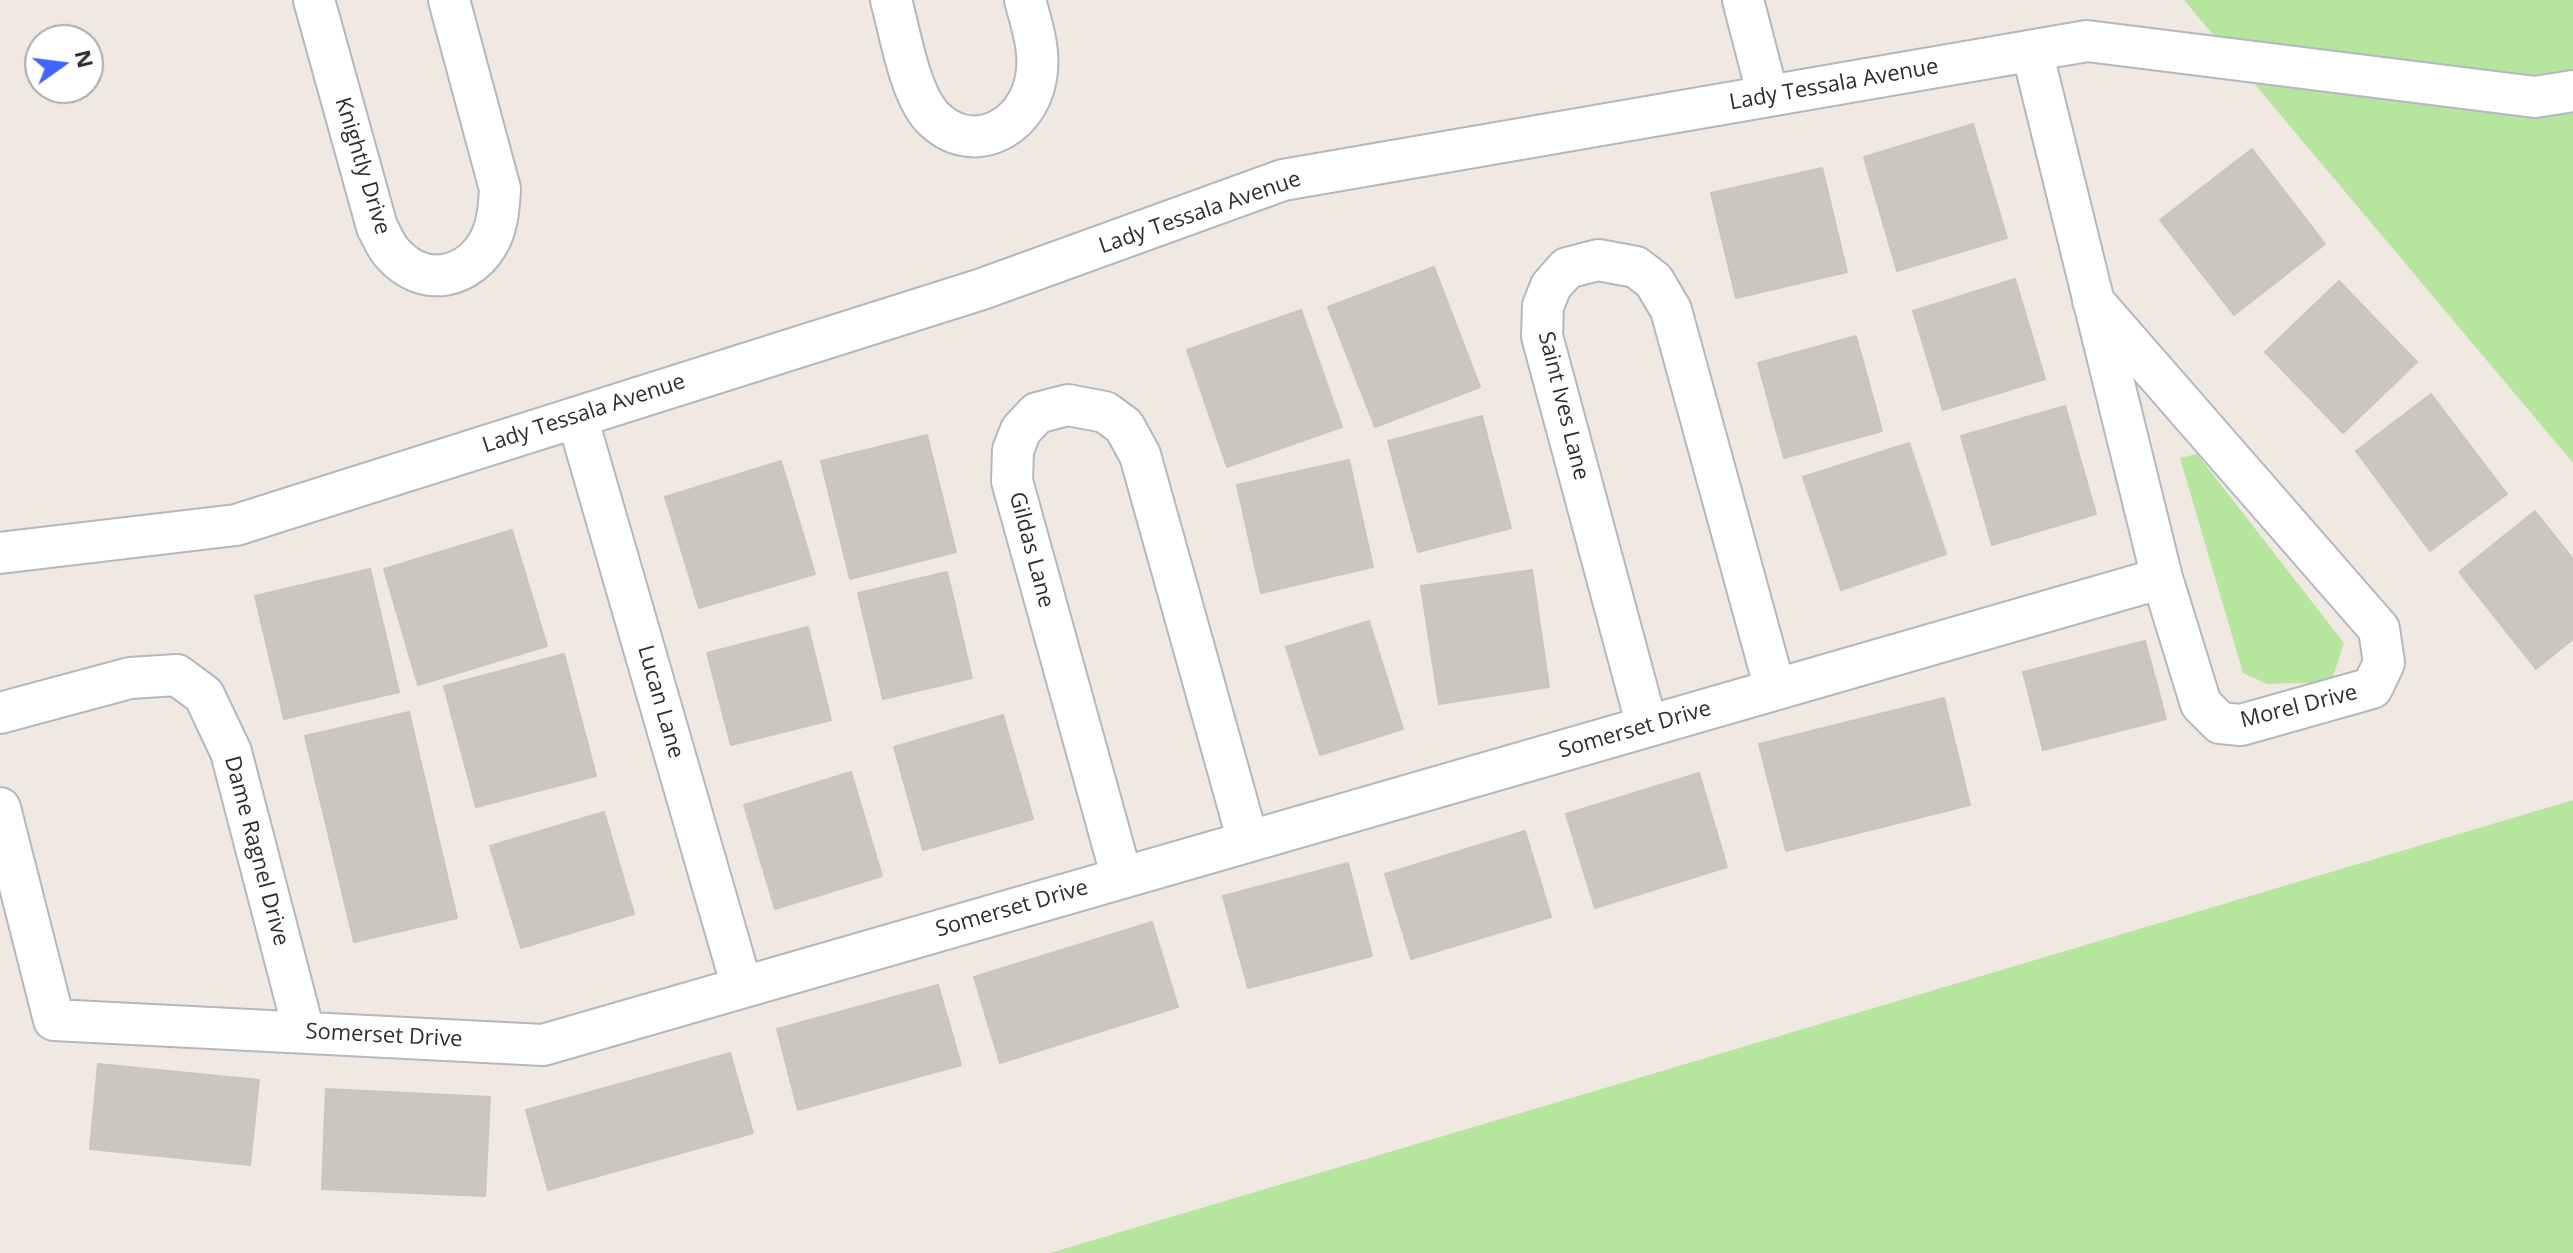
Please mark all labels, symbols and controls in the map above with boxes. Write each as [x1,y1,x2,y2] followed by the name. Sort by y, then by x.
[24,24,104,104] north arrow
[69,46,102,71] text: N
[1727,54,1941,116] street label: Lady Tessala Avenue
[329,94,395,238] street label: Knightly Drive
[1096,166,1304,260] street label: Lady Tessala Avenue
[1532,329,1594,483] street label: Saint Ives Lane
[479,369,689,459] street label: Lady Tessala Avenue
[1003,489,1059,611] street label: Gildas Lane
[631,642,689,762] street label: Lucan Lane
[2238,680,2360,734] street label: Morel Drive
[1556,696,1714,764] street label: Somerset Drive
[218,753,294,949] street label: Dame Ragnel Drive
[933,875,1091,943] street label: Somerset Drive
[305,1019,463,1053] street label: Somerset Drive

